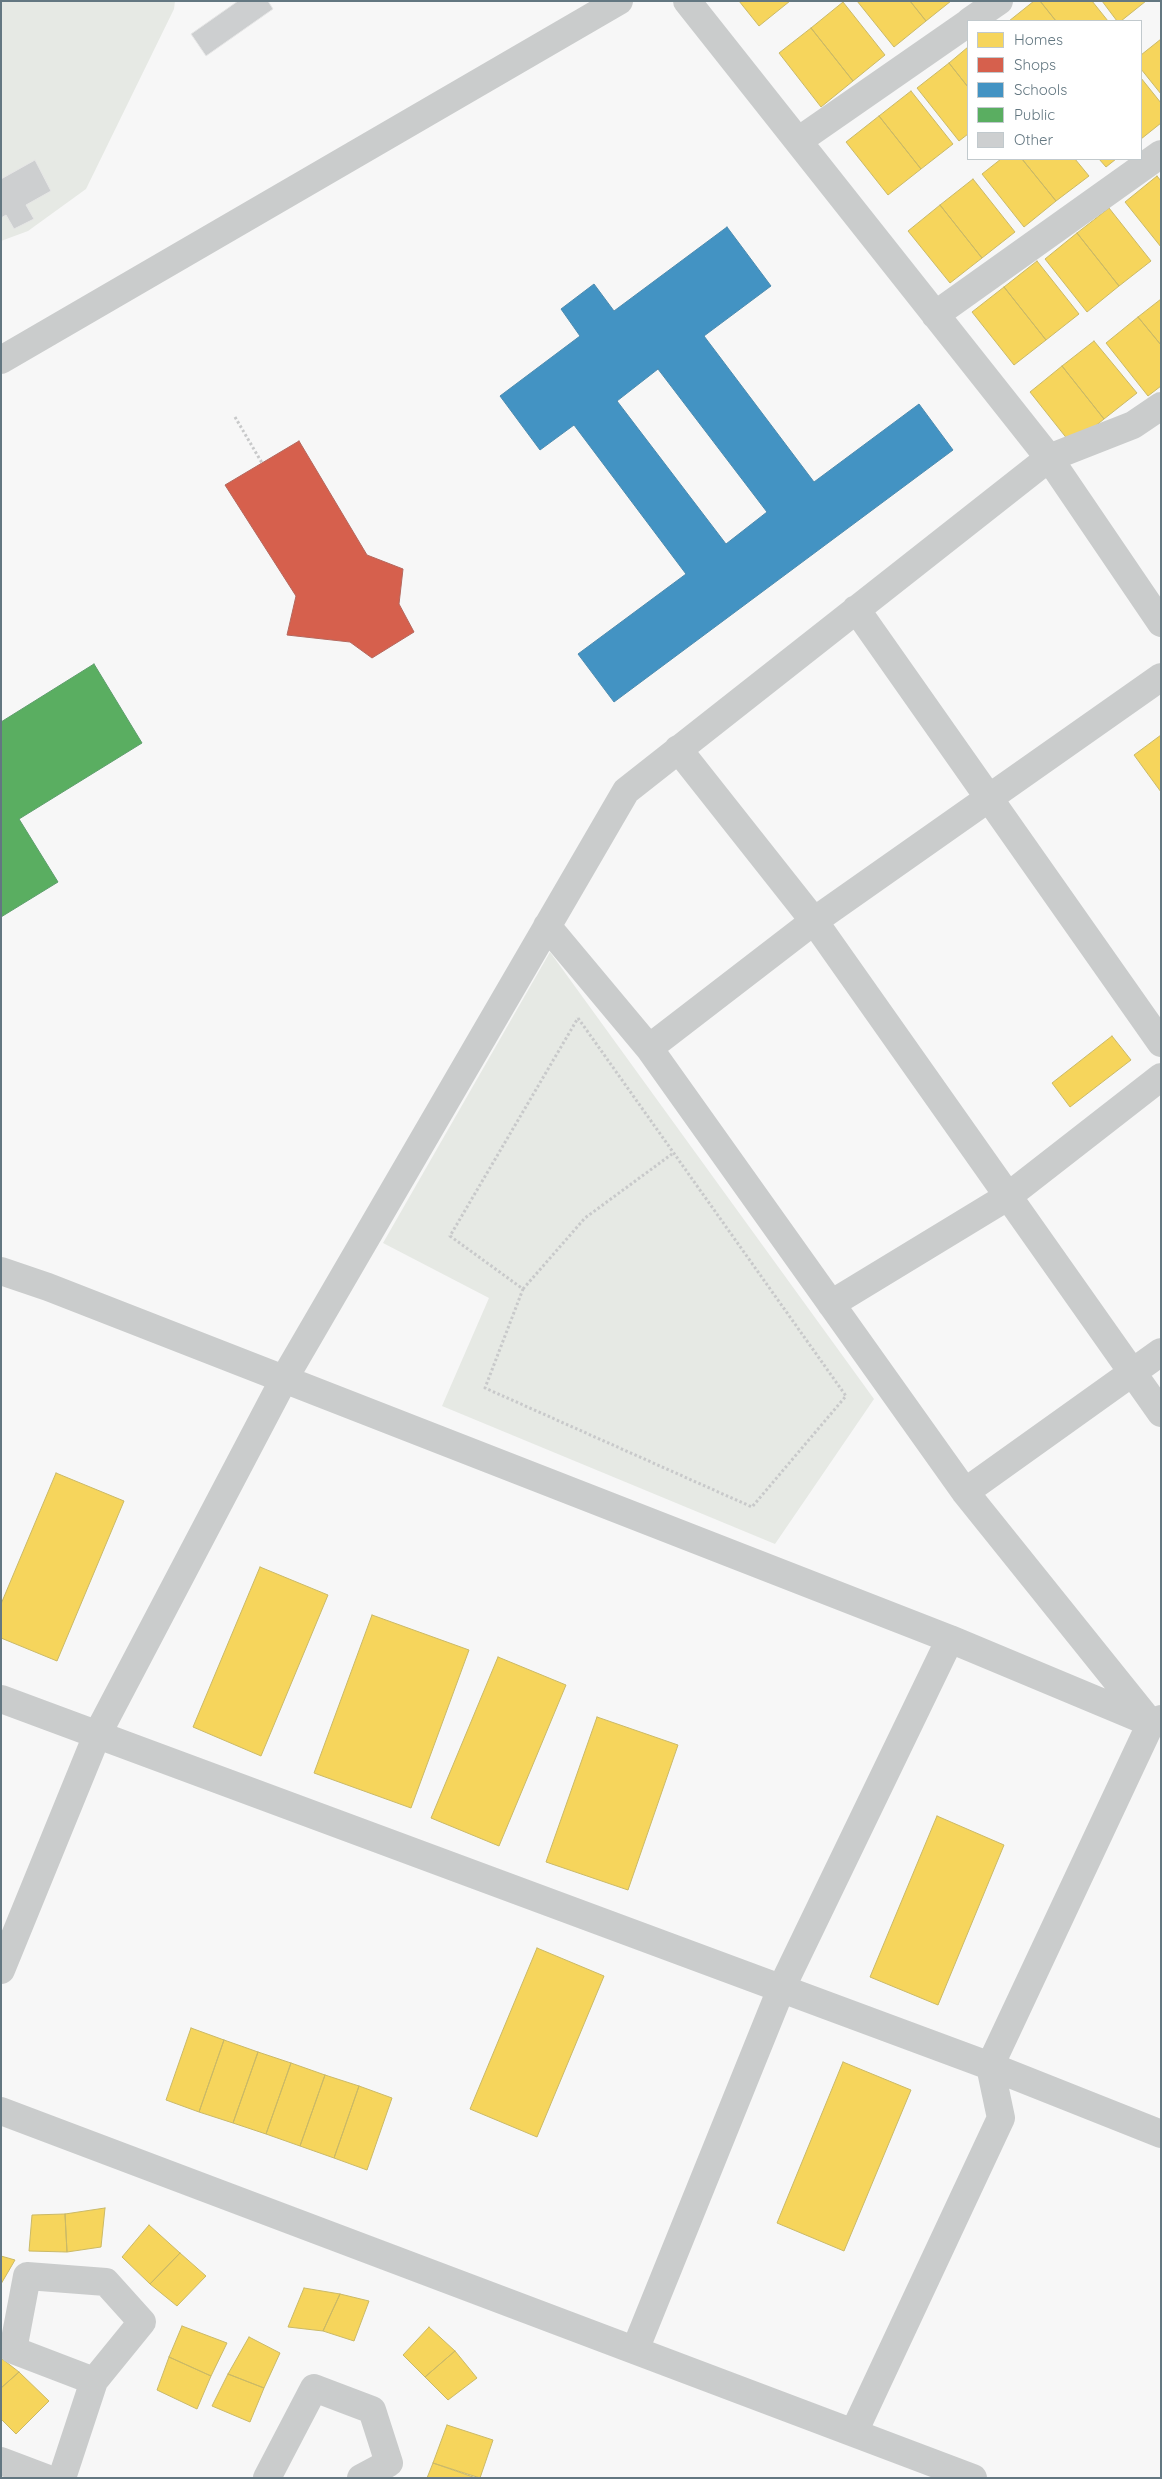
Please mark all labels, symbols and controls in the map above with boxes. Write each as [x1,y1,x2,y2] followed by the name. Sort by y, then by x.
[967,20,1142,160] legend
[1014,30,1063,49] text: Homes
[1014,55,1056,74] text: Shops
[1014,80,1067,99] text: Schools
[1014,105,1055,124] text: Public
[1014,130,1053,149] text: Other

